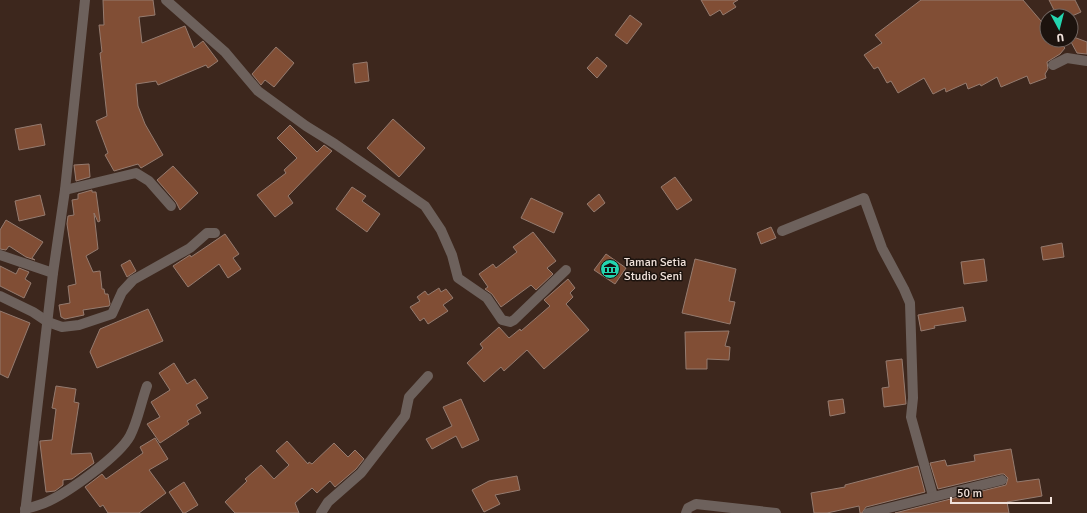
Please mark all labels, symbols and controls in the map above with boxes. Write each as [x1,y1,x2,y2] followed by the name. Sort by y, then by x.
[1039,8,1079,48] north arrow
[1056,31,1065,44] text: U
[624,255,686,284] place label: Taman Setia Studio Seni
[599,258,621,280] museum icon: Taman Setia Studio Seni
[951,479,1051,505] scale bar
[957,486,982,501] text: 50 m

